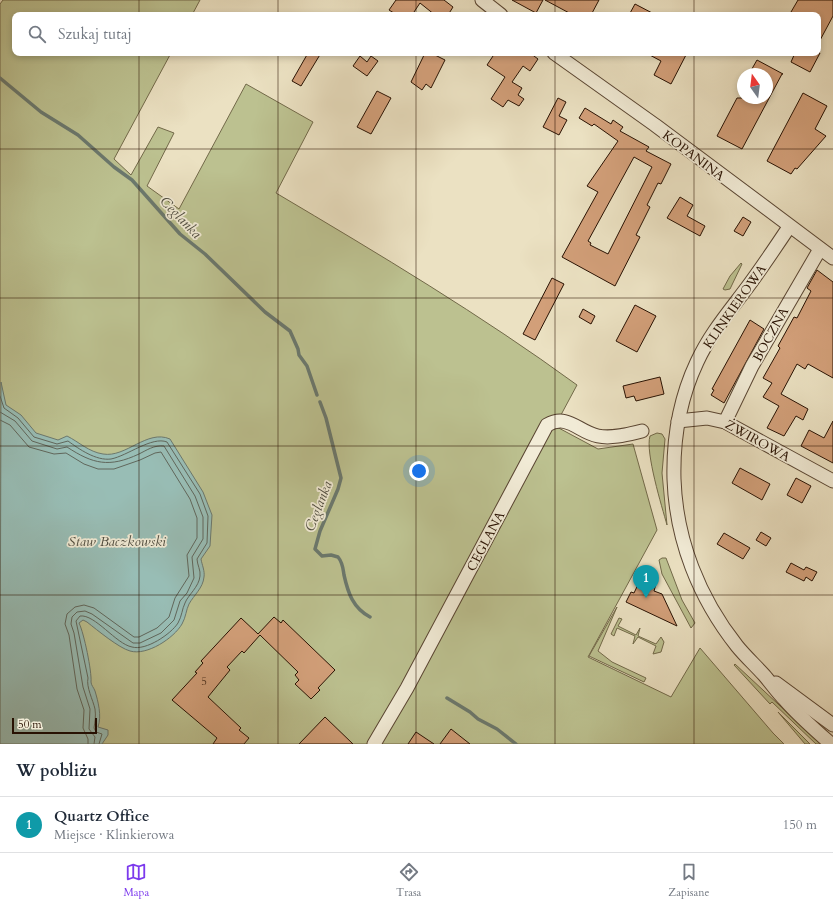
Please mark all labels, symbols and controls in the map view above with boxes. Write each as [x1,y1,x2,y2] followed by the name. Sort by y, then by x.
[12,12,821,56] search box
[26,23,48,45] icon: search
[58,24,132,44] text: Szukaj tutaj
[737,68,773,104] north arrow
[659,126,729,186] street label: KOPANINA
[156,192,206,243] water label: Ceglanka
[699,260,771,352] street label: KLINKIEROWA
[749,303,794,365] street label: BOCZNA
[722,416,794,467] street label: ŻWIROWA
[409,461,429,481] your location
[300,478,337,534] water label: Ceglanka
[463,508,510,575] street label: CEGLANA
[68,532,166,551] water label: Staw Baczkowski
[633,565,659,598] pin: 1
[201,674,207,689] house number: 5
[12,716,97,735] scale bar
[18,717,42,732] text: 50 m
[16,759,97,782] text: W pobliżu
[54,806,149,826] text: Quartz Office
[26,816,32,834] text: 1
[783,816,817,834] text: 150 m
[54,826,174,844] text: Miejsce · Klinkierowa
[123,861,149,900] tab: Mapa
[396,861,421,900] tab: Trasa
[668,861,710,900] tab: Zapisane

